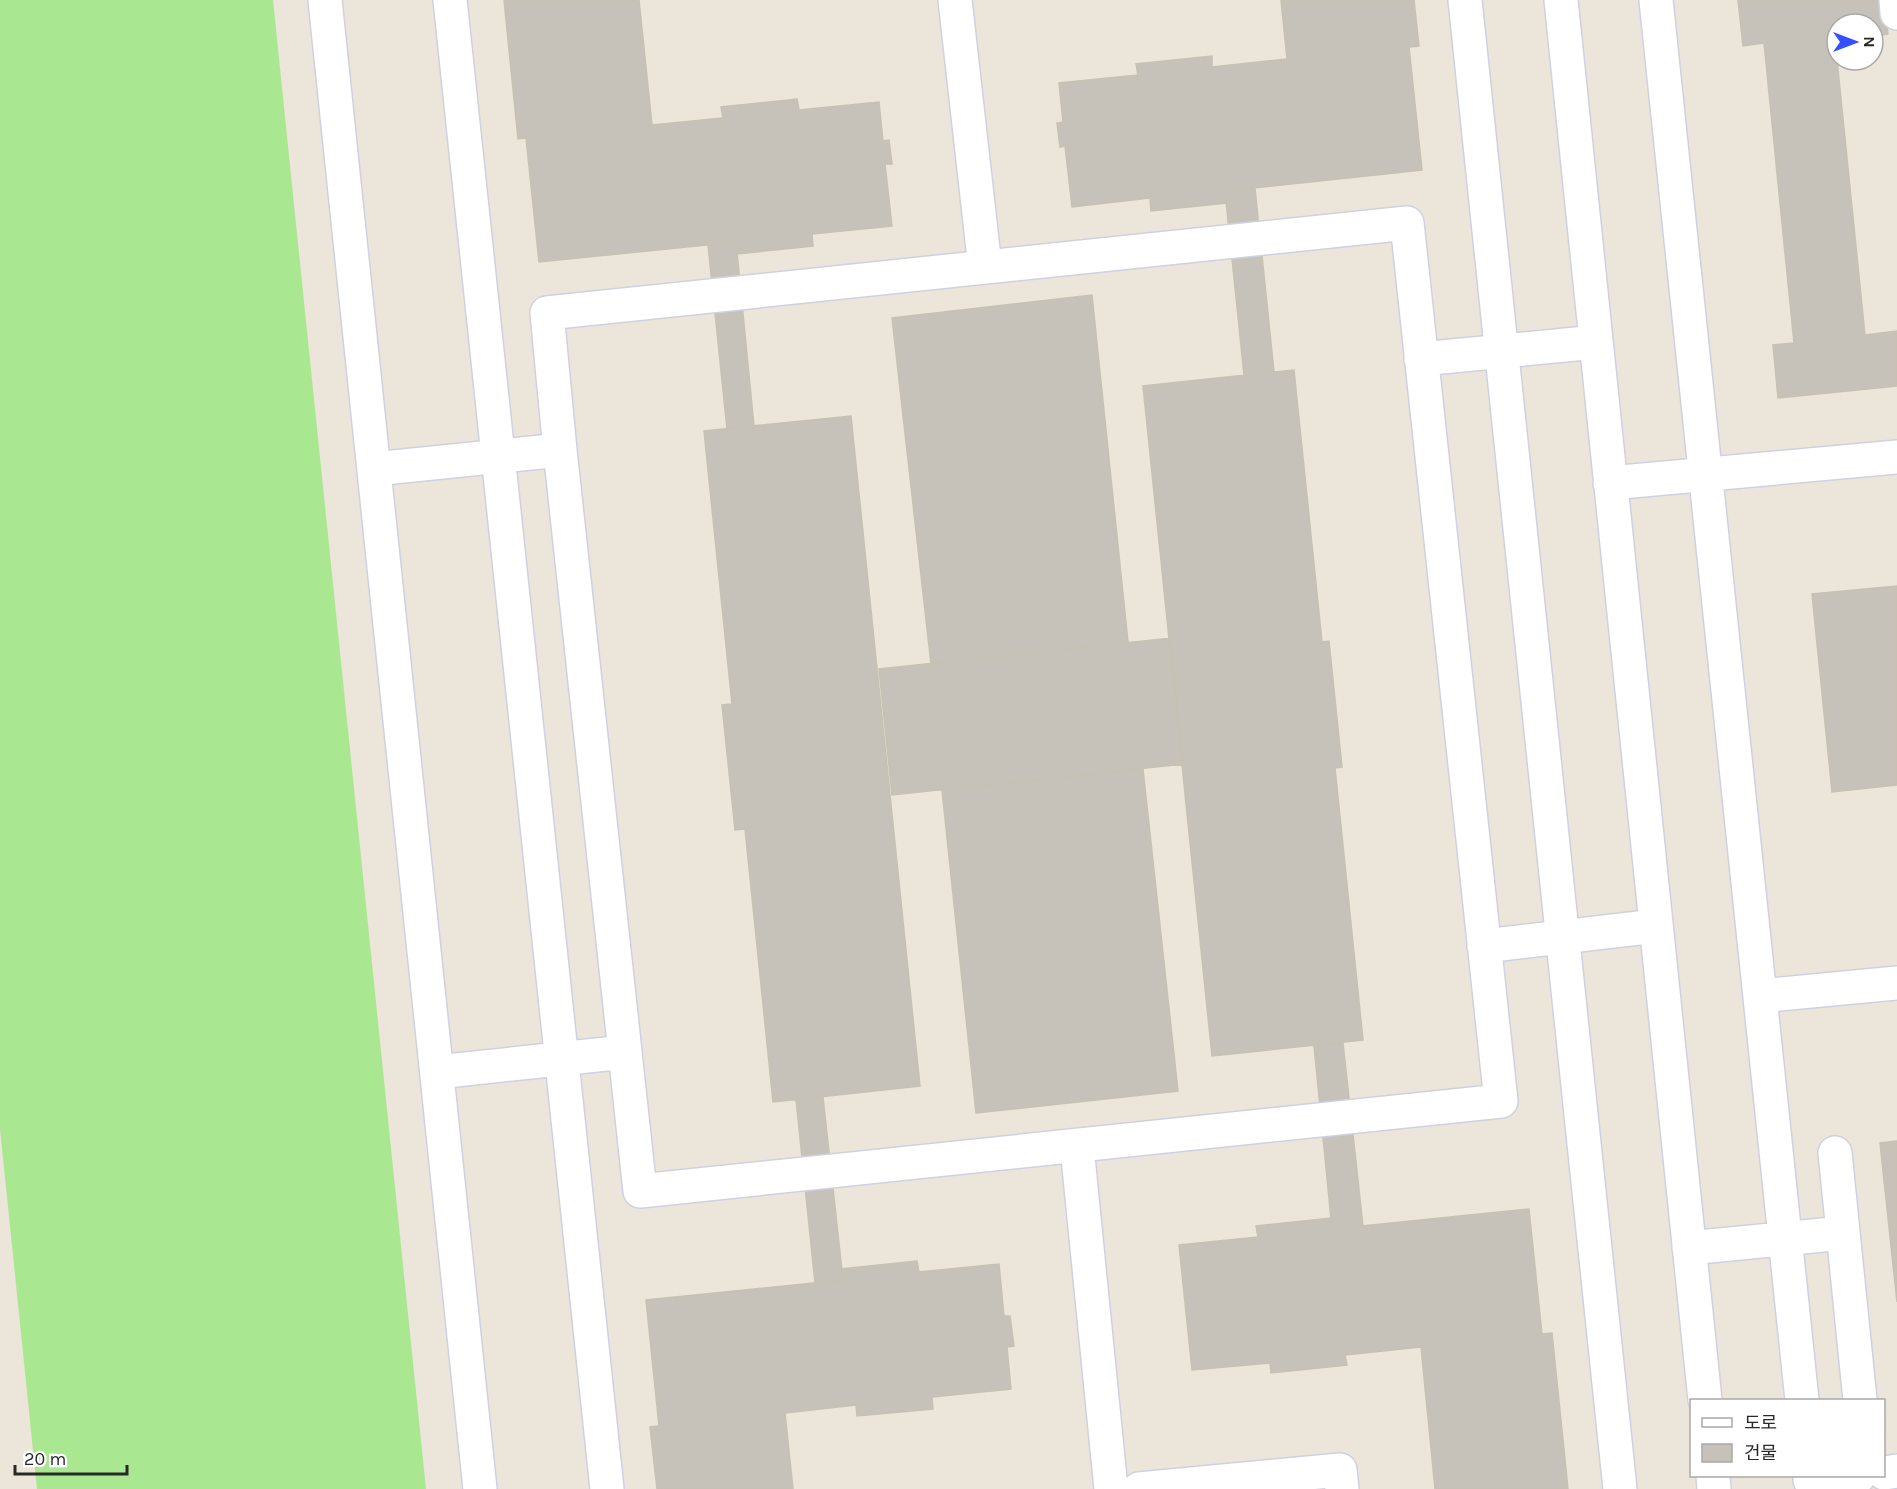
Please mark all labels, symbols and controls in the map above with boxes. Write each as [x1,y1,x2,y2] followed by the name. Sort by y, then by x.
[1825,12,1885,72] north arrow
[1860,36,1879,48] text: N
[1690,1399,1885,1477] legend
[1744,1412,1777,1434] text: 도로
[15,1438,128,1476] scale bar
[1744,1442,1777,1464] text: 건물
[24,1448,66,1470] text: 20 m

